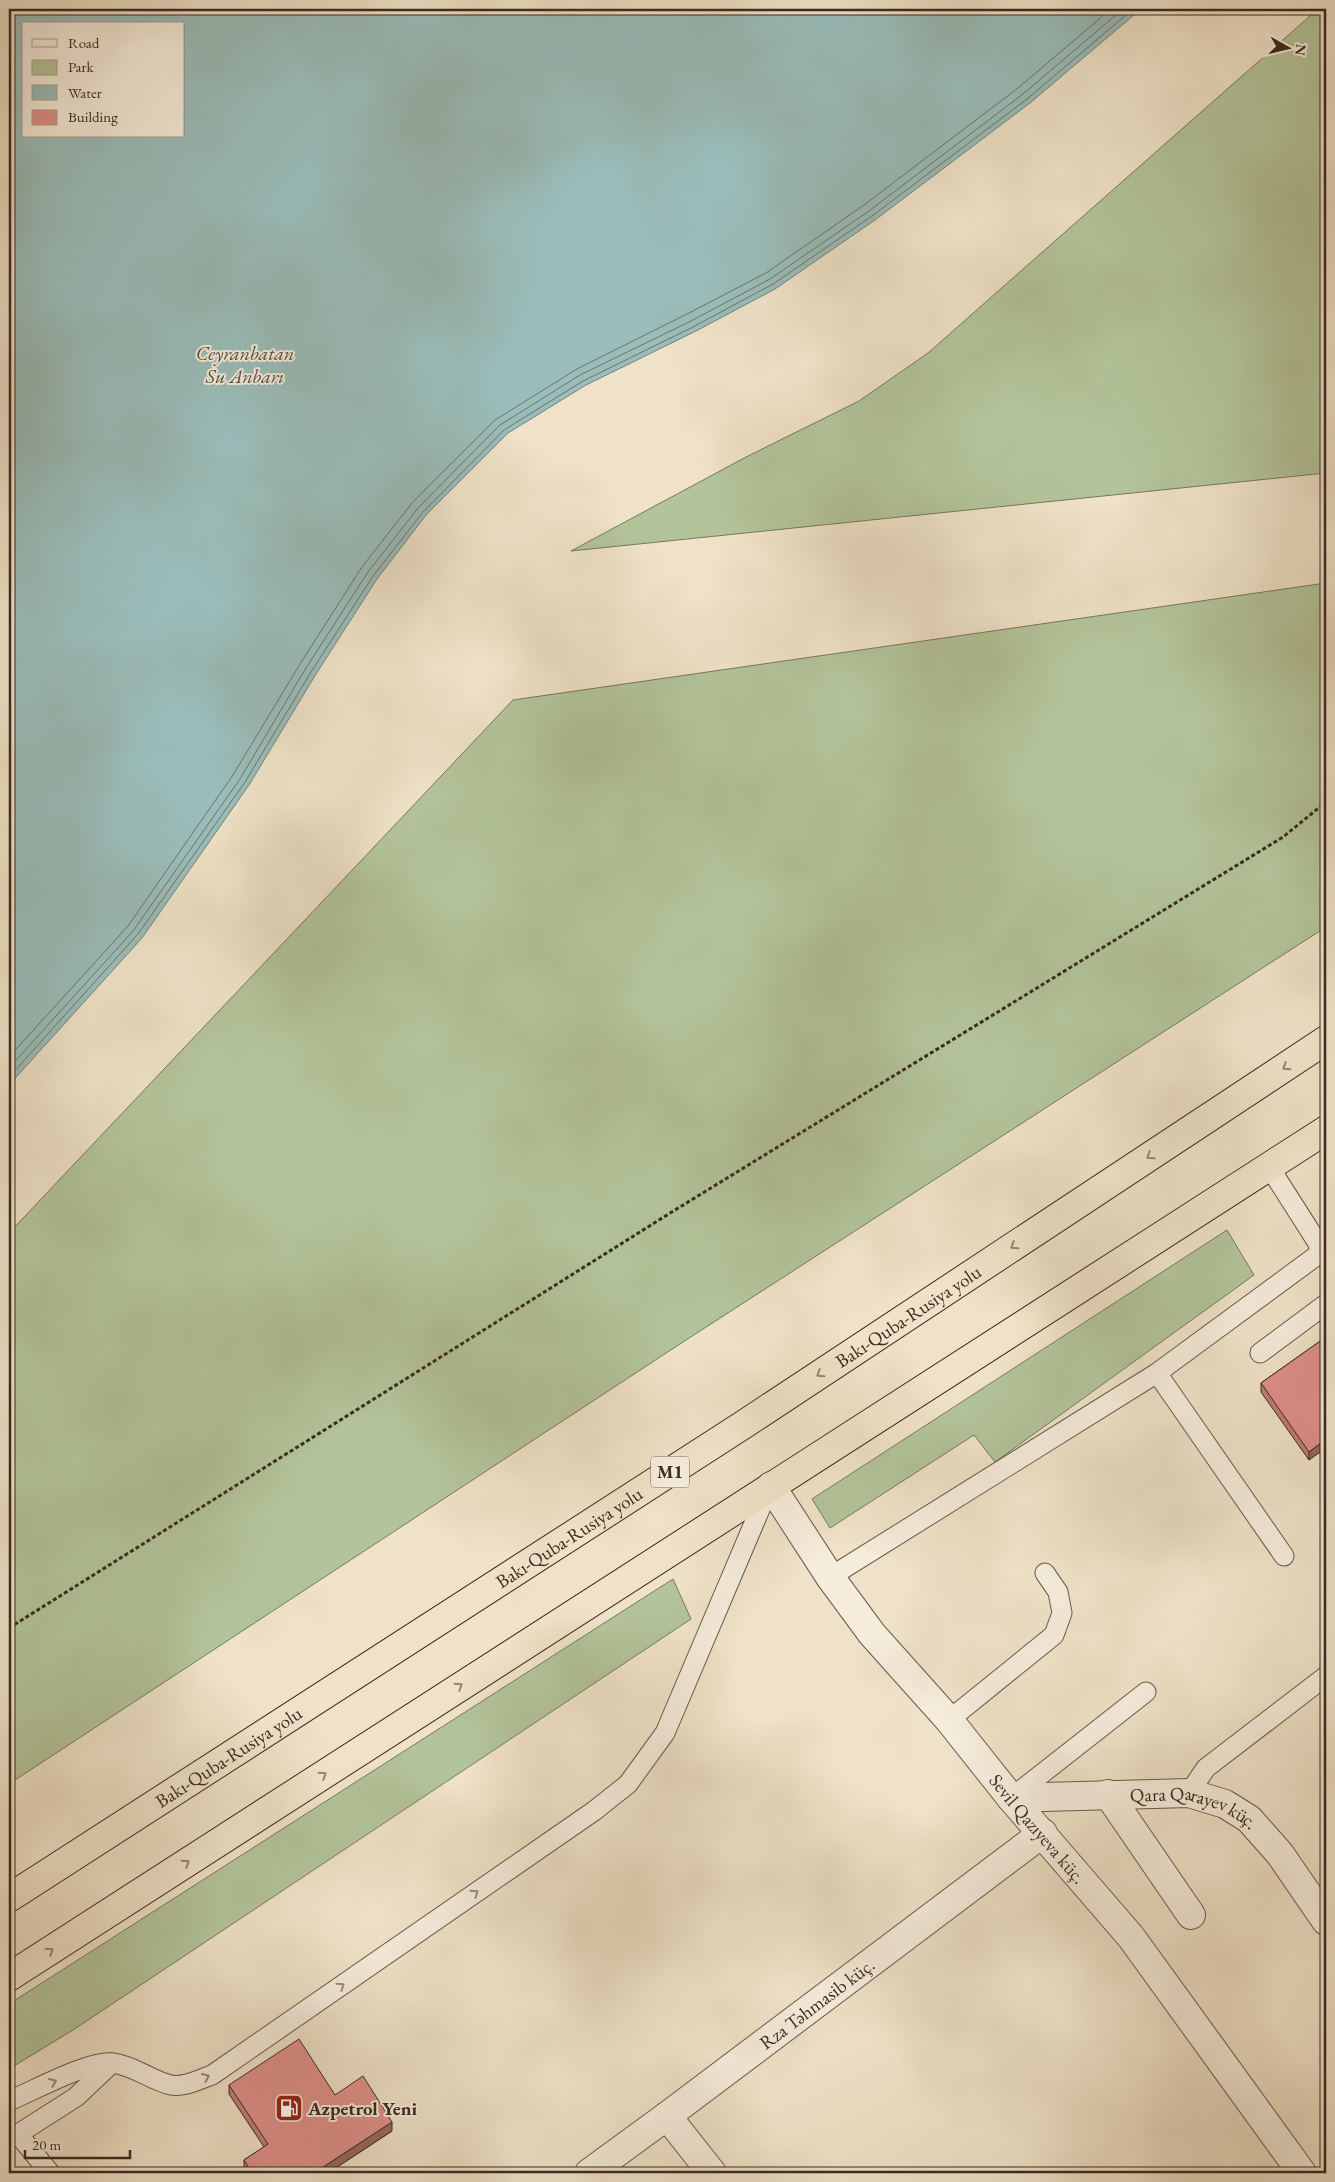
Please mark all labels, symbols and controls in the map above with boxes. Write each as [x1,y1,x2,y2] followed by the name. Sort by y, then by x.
[22,22,185,138] legend
[1262,22,1312,72] north arrow
[68,33,100,52] text: Road
[1291,43,1311,57] text: N
[68,57,95,76] text: Park
[68,83,102,102] text: Water
[68,107,118,126] text: Building
[196,340,294,389] water label: Ceyranbatan Su Anbarı
[1282,1061,1291,1070] one-way arrow
[1146,1150,1156,1159] one-way arrow
[1011,1239,1020,1249] one-way arrow
[831,1259,986,1374] street label: Bakı-Quba-Rusiya yolu
[816,1367,825,1377] one-way arrow
[651,1456,689,1488] road number: M1
[491,1481,647,1594] street label: Bakı-Quba-Rusiya yolu
[454,1683,463,1693] one-way arrow
[151,1701,307,1814] street label: Bakı-Quba-Rusiya yolu
[984,1769,1091,1889] street label: Sevil Qazıyeva küç.
[317,1771,326,1781] one-way arrow
[1130,1781,1264,1834] street label: Qara Qarayev küç.
[181,1859,190,1869] one-way arrow
[469,1890,478,1900] one-way arrow
[44,1947,53,1957] one-way arrow
[754,1952,880,2055] street label: Rza Təhmasib küç.
[335,1983,345,1992] one-way arrow
[201,2072,210,2083] one-way arrow
[48,2077,57,2088] one-way arrow
[274,2093,304,2123] fuel station icon: Azpetrol Yeni
[307,2096,417,2121] place label: Azpetrol Yeni
[25,2127,130,2159] scale bar
[32,2135,61,2154] text: 20 m

